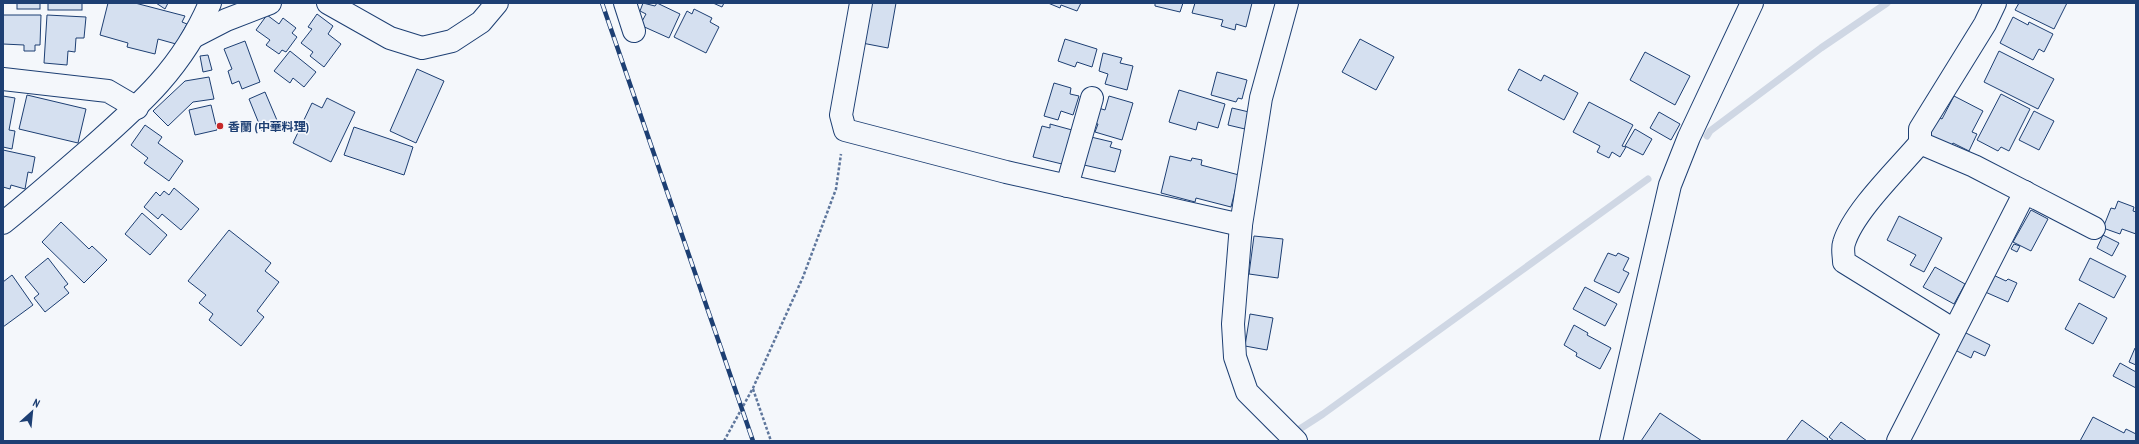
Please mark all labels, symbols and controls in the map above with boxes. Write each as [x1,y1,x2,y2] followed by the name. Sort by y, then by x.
[228,119,309,134] place label: 香蘭 (中華料理)
[215,121,225,131] marker: 香蘭 (中華料理)
[12,392,52,432] north arrow
[31,396,42,411] text: N

